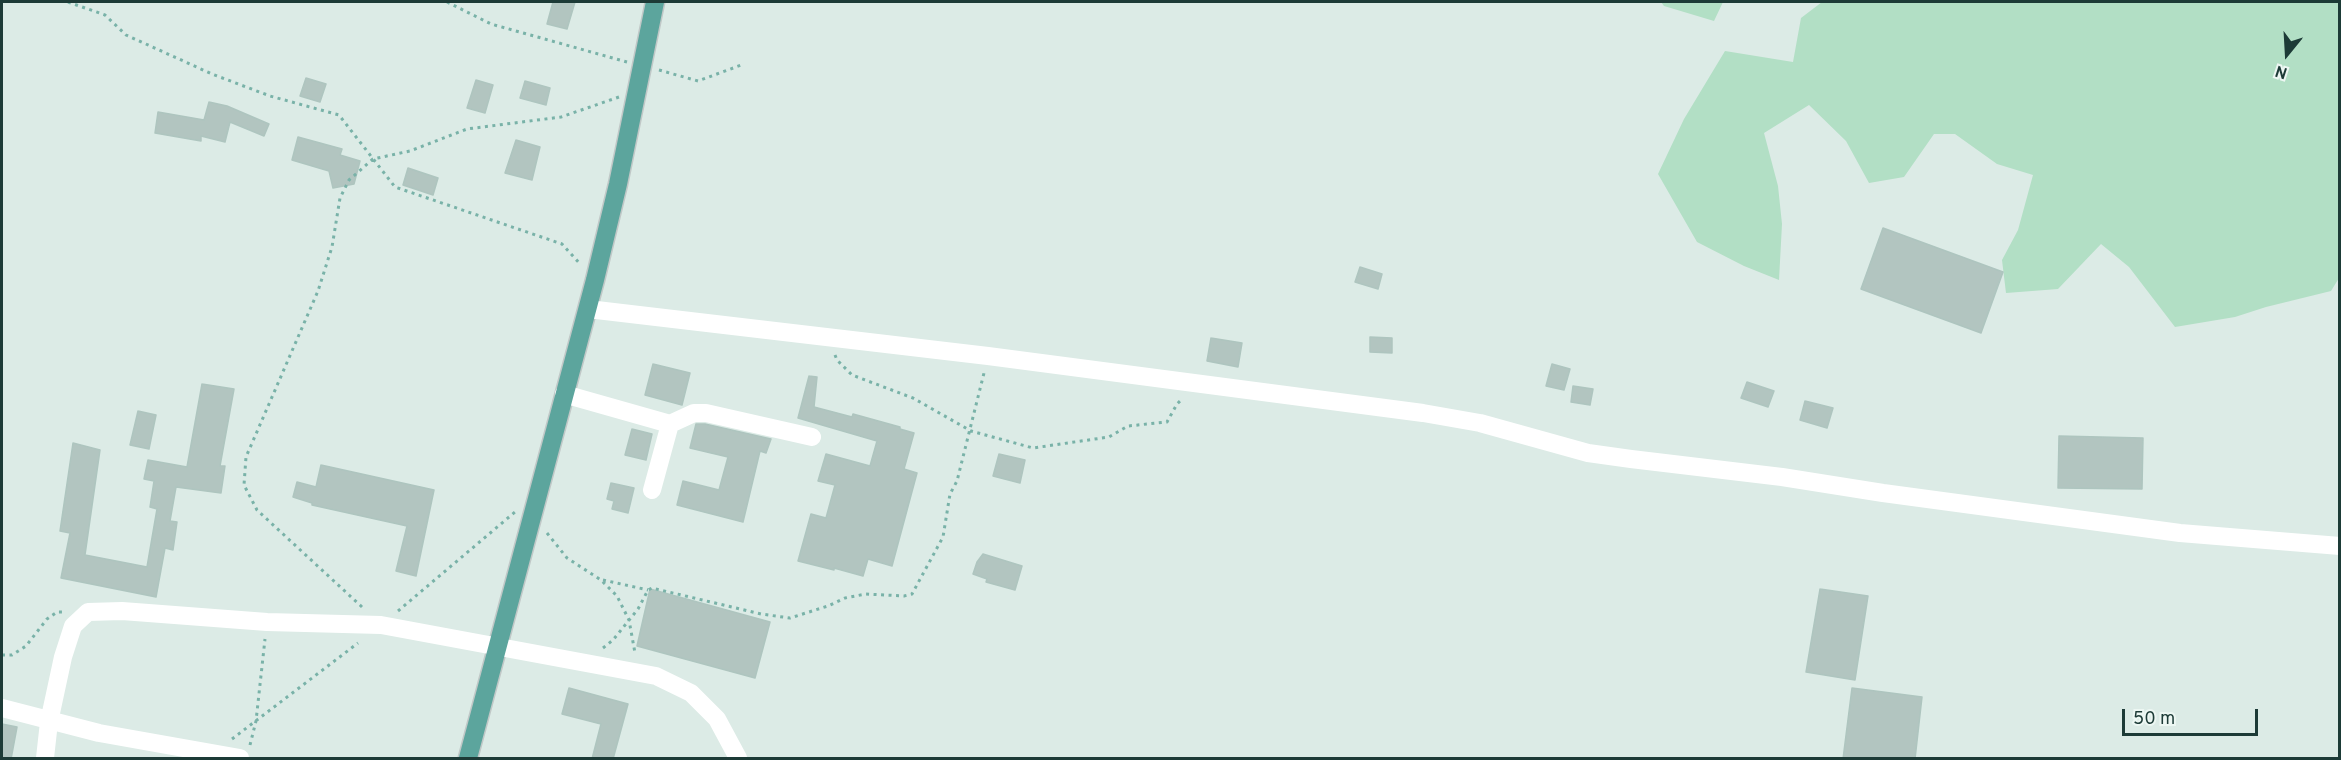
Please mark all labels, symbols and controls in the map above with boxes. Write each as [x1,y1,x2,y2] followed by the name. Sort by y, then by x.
[2257,24,2317,84] north arrow
[2273,60,2290,82] text: N
[2125,697,2262,735] scale bar
[2133,708,2175,731] text: 50 m

